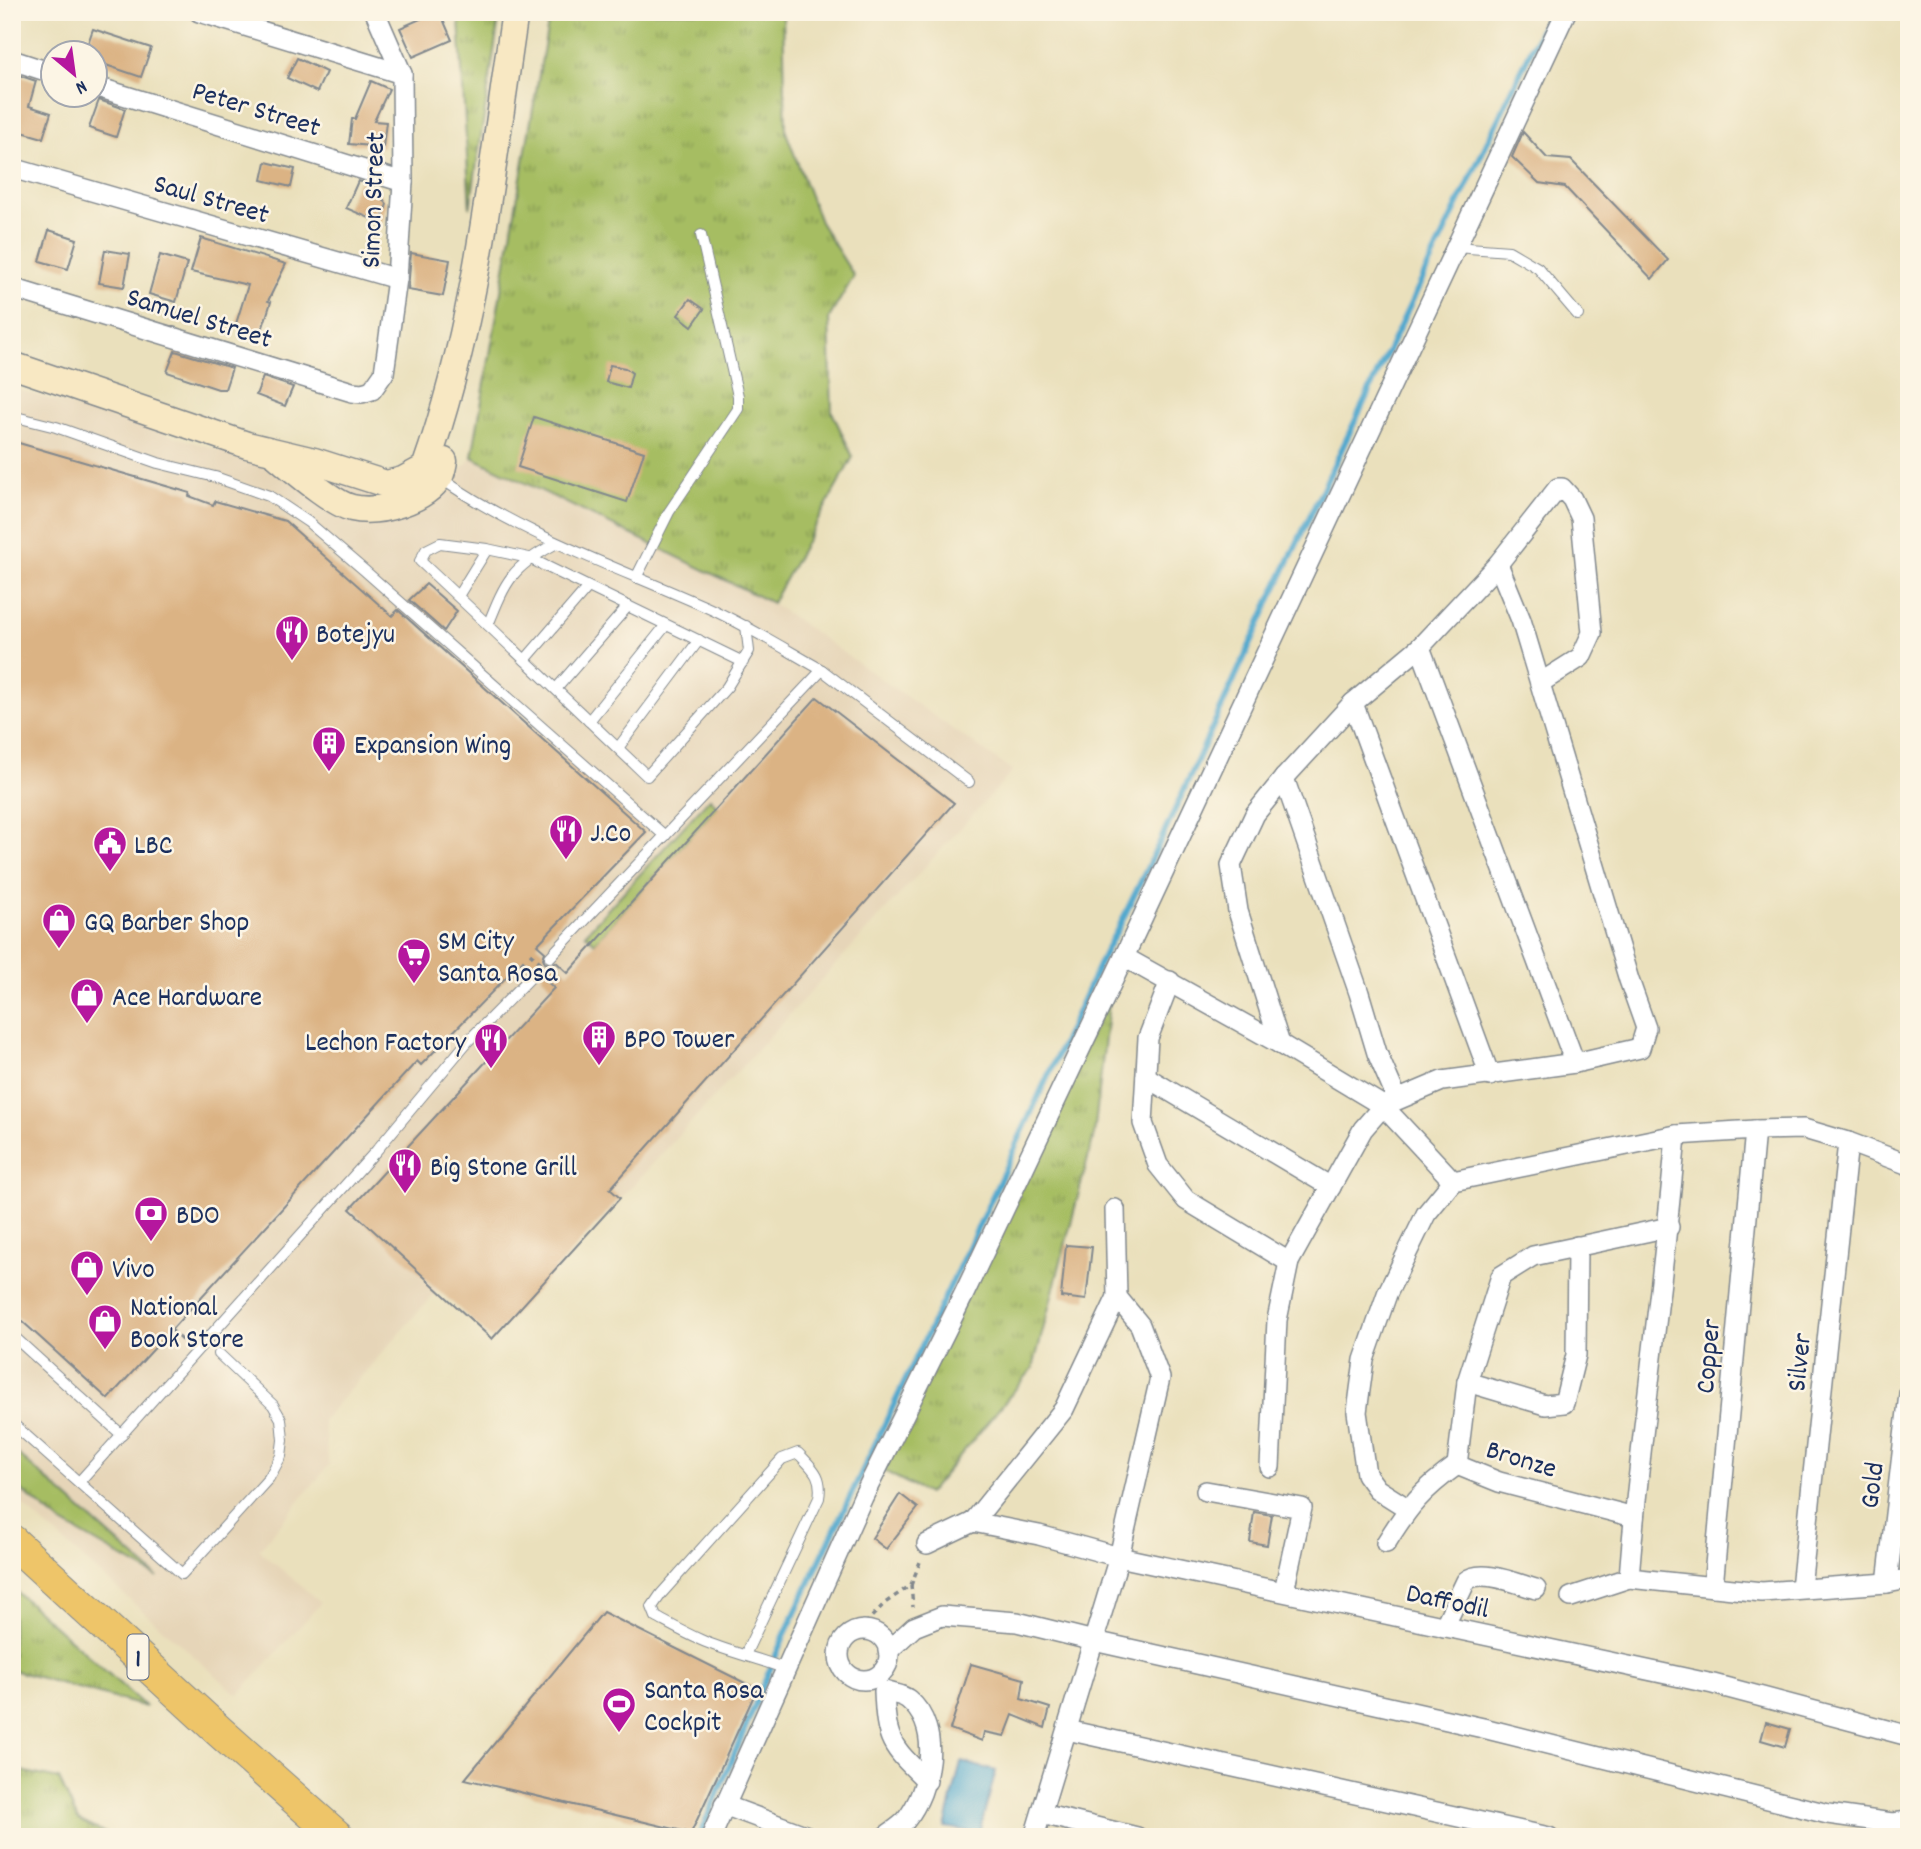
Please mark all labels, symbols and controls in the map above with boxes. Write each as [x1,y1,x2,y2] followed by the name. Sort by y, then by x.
[38,38,108,108] north arrow
[70,72,91,100] text: N
[186,73,325,150] street label: Peter Street
[354,131,398,269] street label: Simon Street
[148,166,273,237] street label: Saul Street
[121,280,276,362] street label: Samuel Street
[273,613,311,662] restaurant icon: Botejyu
[316,617,395,657] place label: Botejyu
[310,724,348,773] building icon: Expansion Wing
[354,728,511,768] place label: Expansion Wing
[547,812,585,861] restaurant icon: J.Co
[590,816,631,856] place label: J.Co
[91,824,129,873] public building icon: LBC
[134,828,173,868] place label: LBC
[40,901,78,950] shop icon: GQ Barber Shop
[84,905,249,945] place label: GQ Barber Shop
[438,924,558,996] place label: SM City Santa Rosa
[395,936,433,985] supermarket icon: SM City Santa Rosa
[68,976,106,1025] shop icon: Ace Hardware
[112,980,262,1020] place label: Ace Hardware
[580,1018,618,1067] building icon: BPO Tower
[472,1021,510,1070] restaurant icon: Lechon Factory
[624,1022,735,1062] place label: BPO Tower
[305,1025,467,1065] place label: Lechon Factory
[386,1146,424,1195] restaurant icon: Big Stone Grill
[430,1150,577,1190] place label: Big Stone Grill
[132,1194,170,1243] bank icon: BDO
[176,1198,220,1238] place label: BDO
[68,1248,106,1297] shop icon: Vivo
[112,1252,155,1292] place label: Vivo
[130,1290,244,1362] place label: National Book Store
[86,1302,124,1351] shop icon: National Book Store
[1688,1317,1734,1395] street label: Copper
[1779,1331,1825,1394] street label: Silver
[1480,1432,1561,1491] street label: Bronze
[1852,1460,1898,1511] street label: Gold
[1402,1576,1492,1632] street label: Daffodil
[128,1634,148,1680] road number: 1
[644,1673,764,1745] place label: Santa Rosa Cockpit
[600,1685,638,1734] sports icon: Santa Rosa Cockpit

